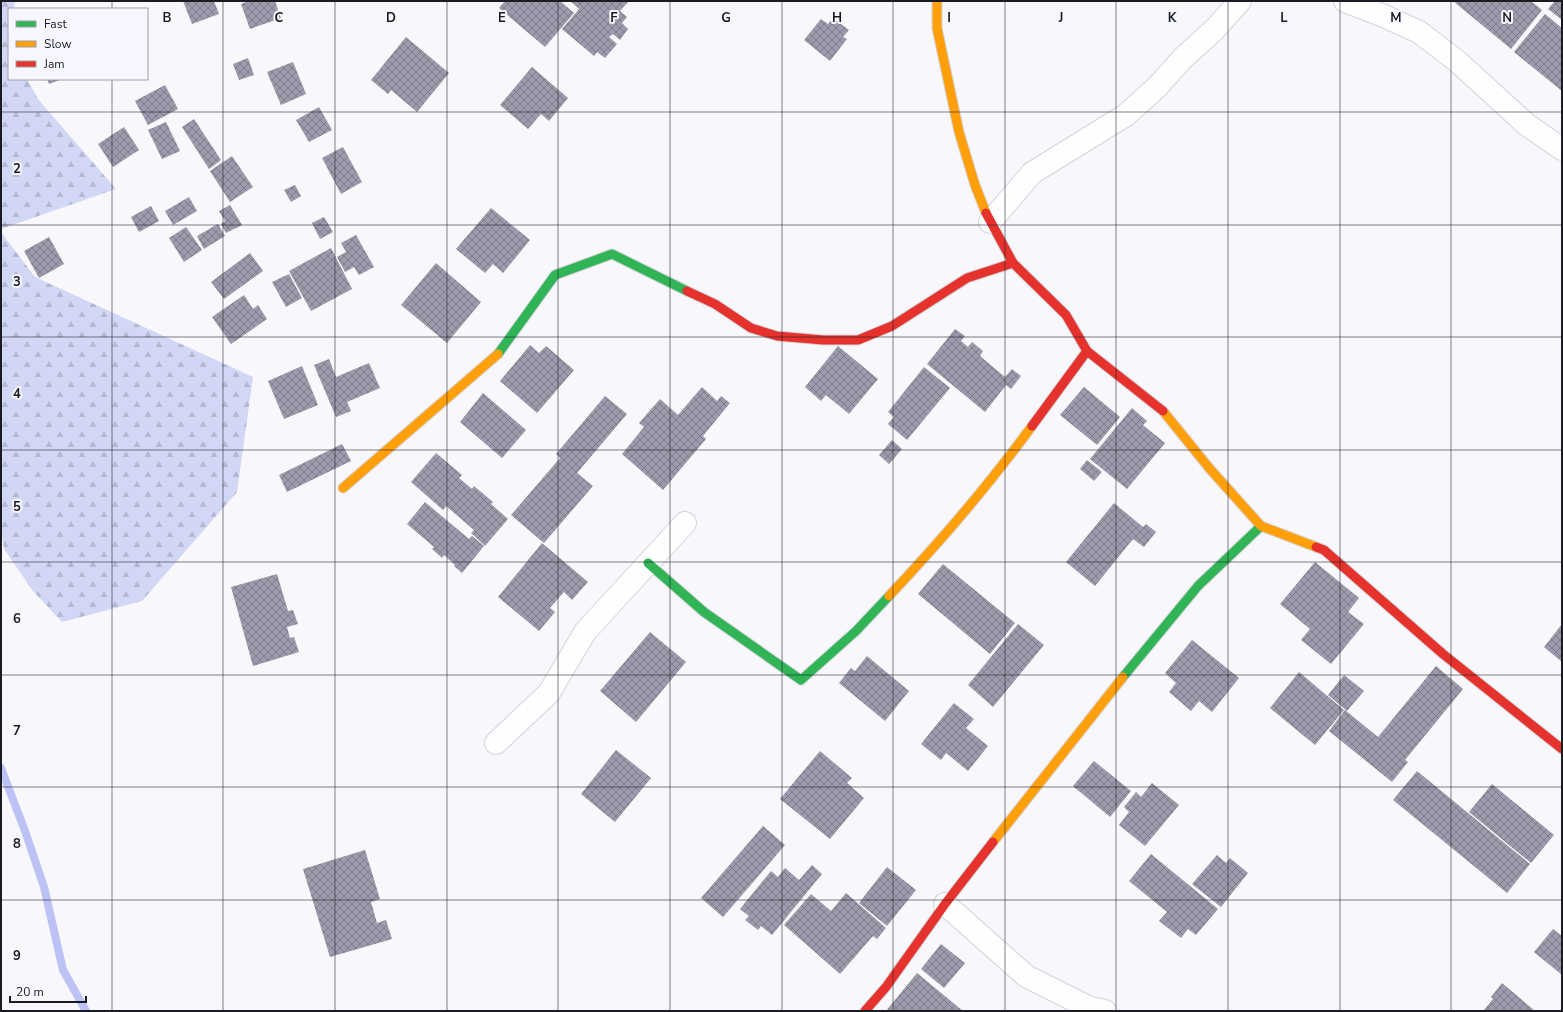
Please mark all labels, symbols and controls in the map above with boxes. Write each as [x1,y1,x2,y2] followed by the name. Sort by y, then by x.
[8,8,148,80] legend
[163,9,172,27] text: B
[275,9,284,27] text: C
[386,9,396,27] text: D
[498,9,506,27] text: E
[610,9,618,27] text: F
[721,9,731,27] text: G
[832,9,842,27] text: H
[947,9,951,27] text: I
[1058,9,1063,27] text: J
[1168,9,1177,27] text: K
[1280,9,1288,27] text: L
[1390,9,1402,27] text: M
[1502,9,1512,27] text: N
[44,16,67,32] text: Fast
[44,36,72,52] text: Slow
[43,56,65,72] text: Jam
[13,160,21,178] text: 2
[13,273,21,291] text: 3
[13,385,21,403] text: 4
[13,498,21,516] text: 5
[13,610,21,628] text: 6
[13,722,21,740] text: 7
[13,835,21,853] text: 8
[13,947,21,965] text: 9
[10,978,86,1004] scale bar
[16,984,44,1000] text: 20 m

